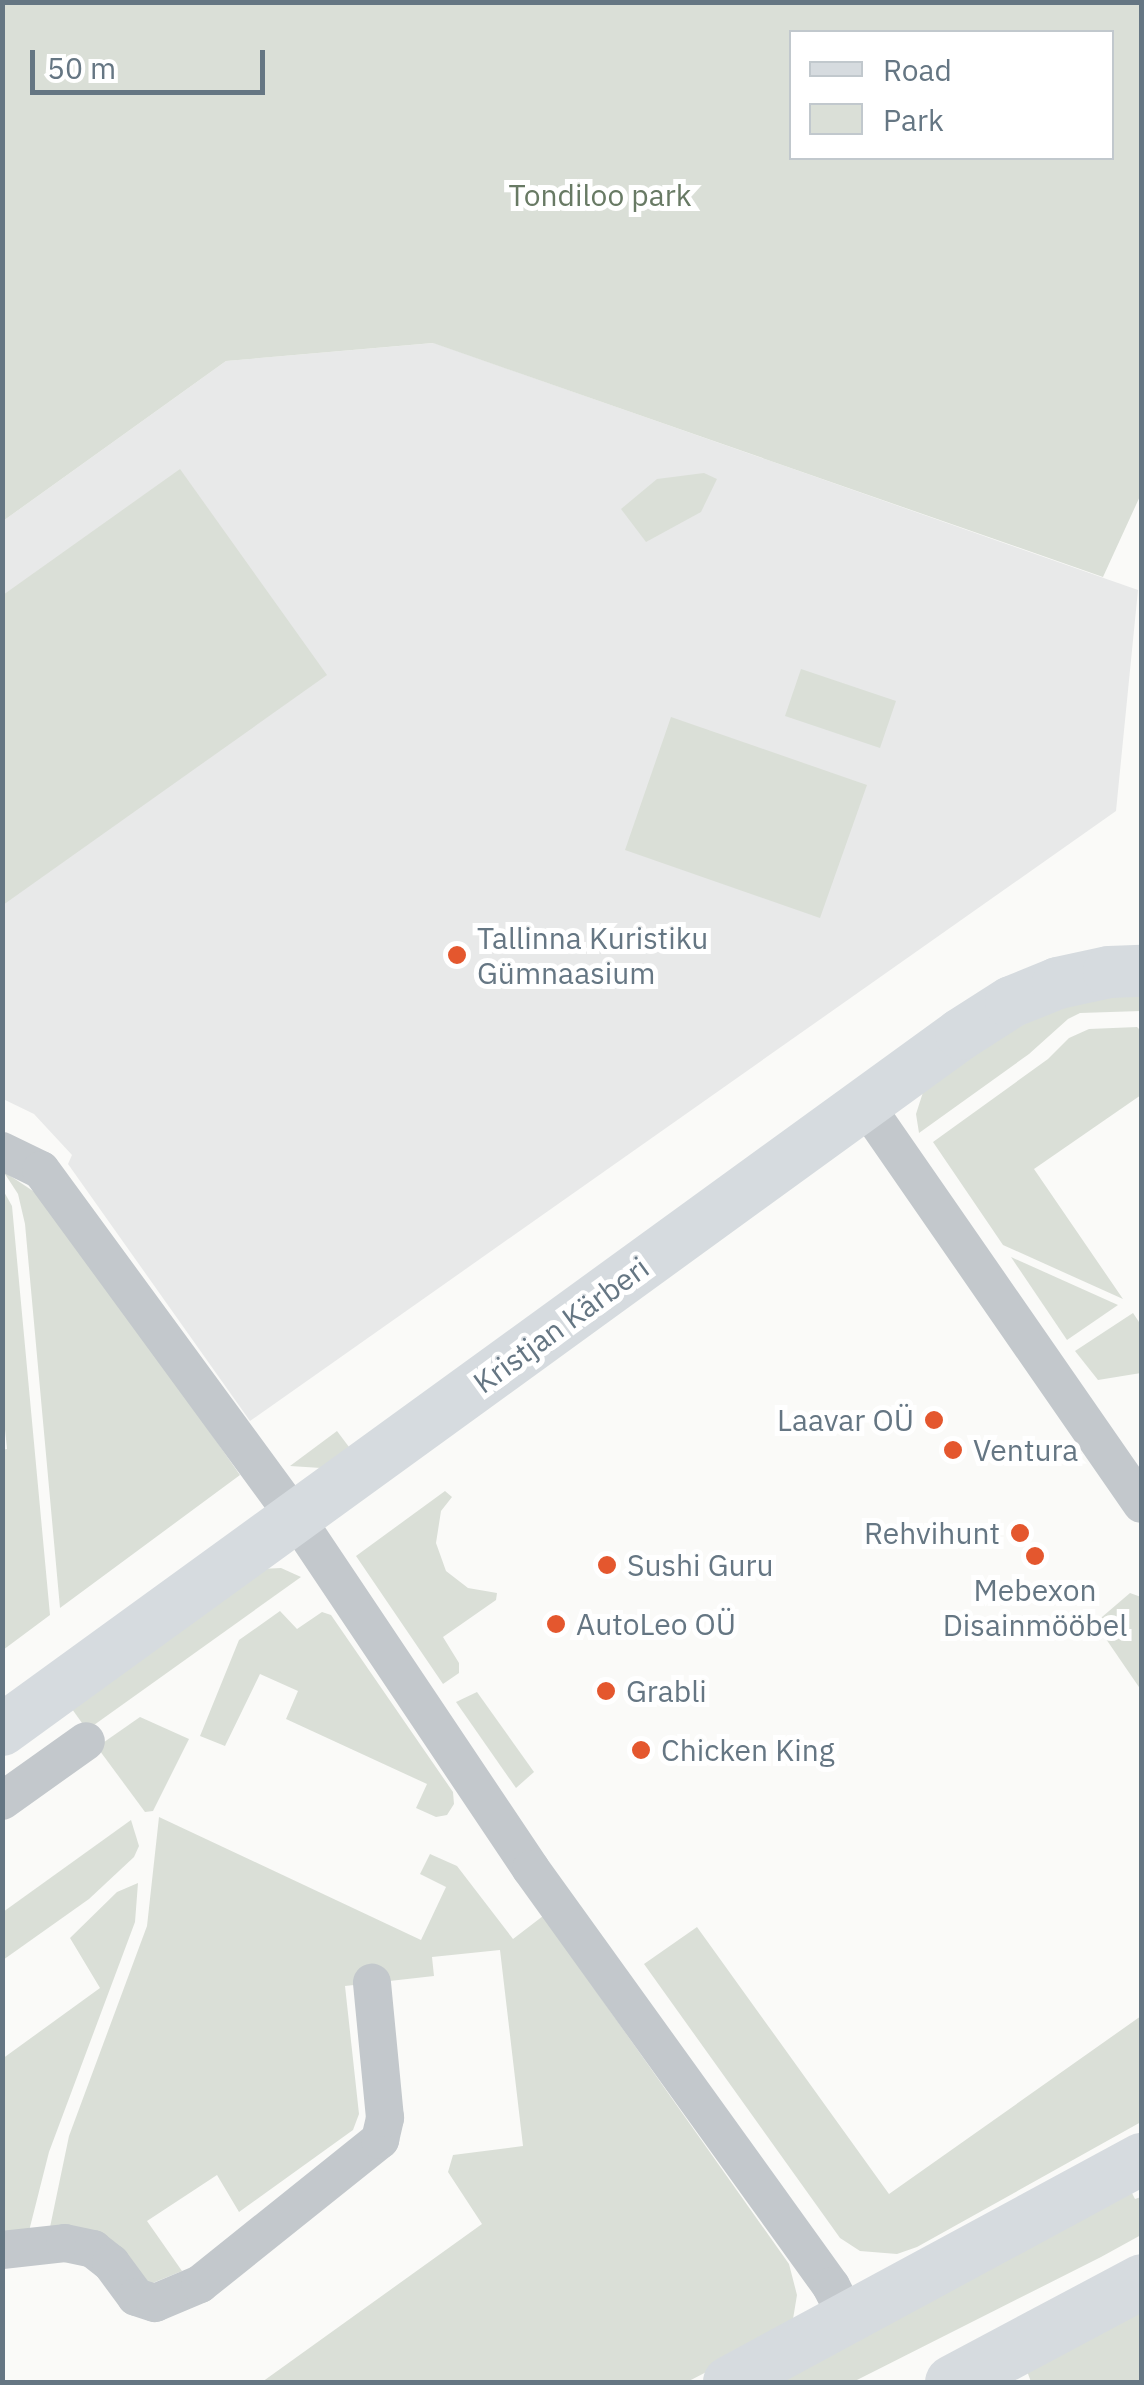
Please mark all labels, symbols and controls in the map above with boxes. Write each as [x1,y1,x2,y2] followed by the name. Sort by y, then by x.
[35,30,270,92] scale bar
[789,30,1114,160] legend
[47,48,116,87] text: 50 m
[883,50,952,89] text: Road
[883,100,944,139] text: Park
[508,177,692,213] park label: Tondiloo park
[477,920,708,990] place label: Tallinna Kuristiku Gümnaasium
[446,944,468,966] marker: Tallinna Kuristiku Gümnaasium
[466,1249,656,1401] street label: Kristjan Kärberi
[777,1402,914,1438] place label: Laavar OÜ
[923,1409,945,1431] marker: Laavar OÜ
[973,1432,1078,1468] place label: Ventura
[942,1439,964,1461] marker: Ventura
[864,1515,1000,1551] place label: Rehvihunt
[1009,1522,1031,1544] marker: Rehvihunt
[1024,1545,1046,1567] marker: Mebexon Disainmööbel
[627,1547,774,1583] place label: Sushi Guru
[596,1554,618,1576] marker: Sushi Guru
[943,1572,1127,1642] place label: Mebexon Disainmööbel
[576,1606,736,1642] place label: AutoLeo OÜ
[545,1613,567,1635] marker: AutoLeo OÜ
[626,1673,707,1709] place label: Grabli
[595,1680,617,1702] marker: Grabli
[661,1732,835,1768] place label: Chicken King
[630,1739,652,1761] marker: Chicken King

